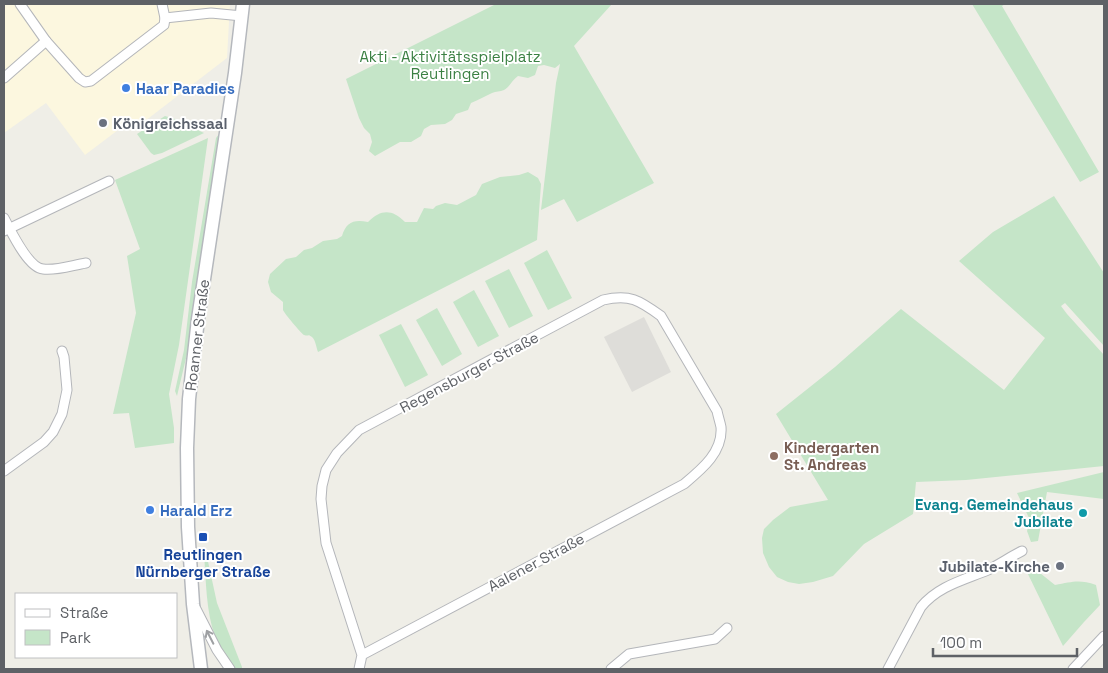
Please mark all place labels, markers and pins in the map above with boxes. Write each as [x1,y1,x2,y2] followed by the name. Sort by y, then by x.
[136,79,235,98] place label: Haar Paradies
[120,82,132,94] marker: Haar Paradies
[113,114,228,133] place label: Königreichssaal
[97,117,109,129] marker: Königreichssaal
[784,438,879,474] place label: Kindergarten St. Andreas
[768,450,780,462] marker: Kindergarten St. Andreas
[915,495,1073,531] place label: Evang. Gemeindehaus Jubilate
[160,501,233,520] place label: Harald Erz
[144,504,156,516] marker: Harald Erz
[1077,507,1089,519] marker: Evang. Gemeindehaus Jubilate
[197,531,209,543] marker: Reutlingen Nürnberger Straße
[135,545,271,581] place label: Reutlingen Nürnberger Straße
[939,557,1050,576] place label: Jubilate-Kirche
[1054,560,1066,572] marker: Jubilate-Kirche

